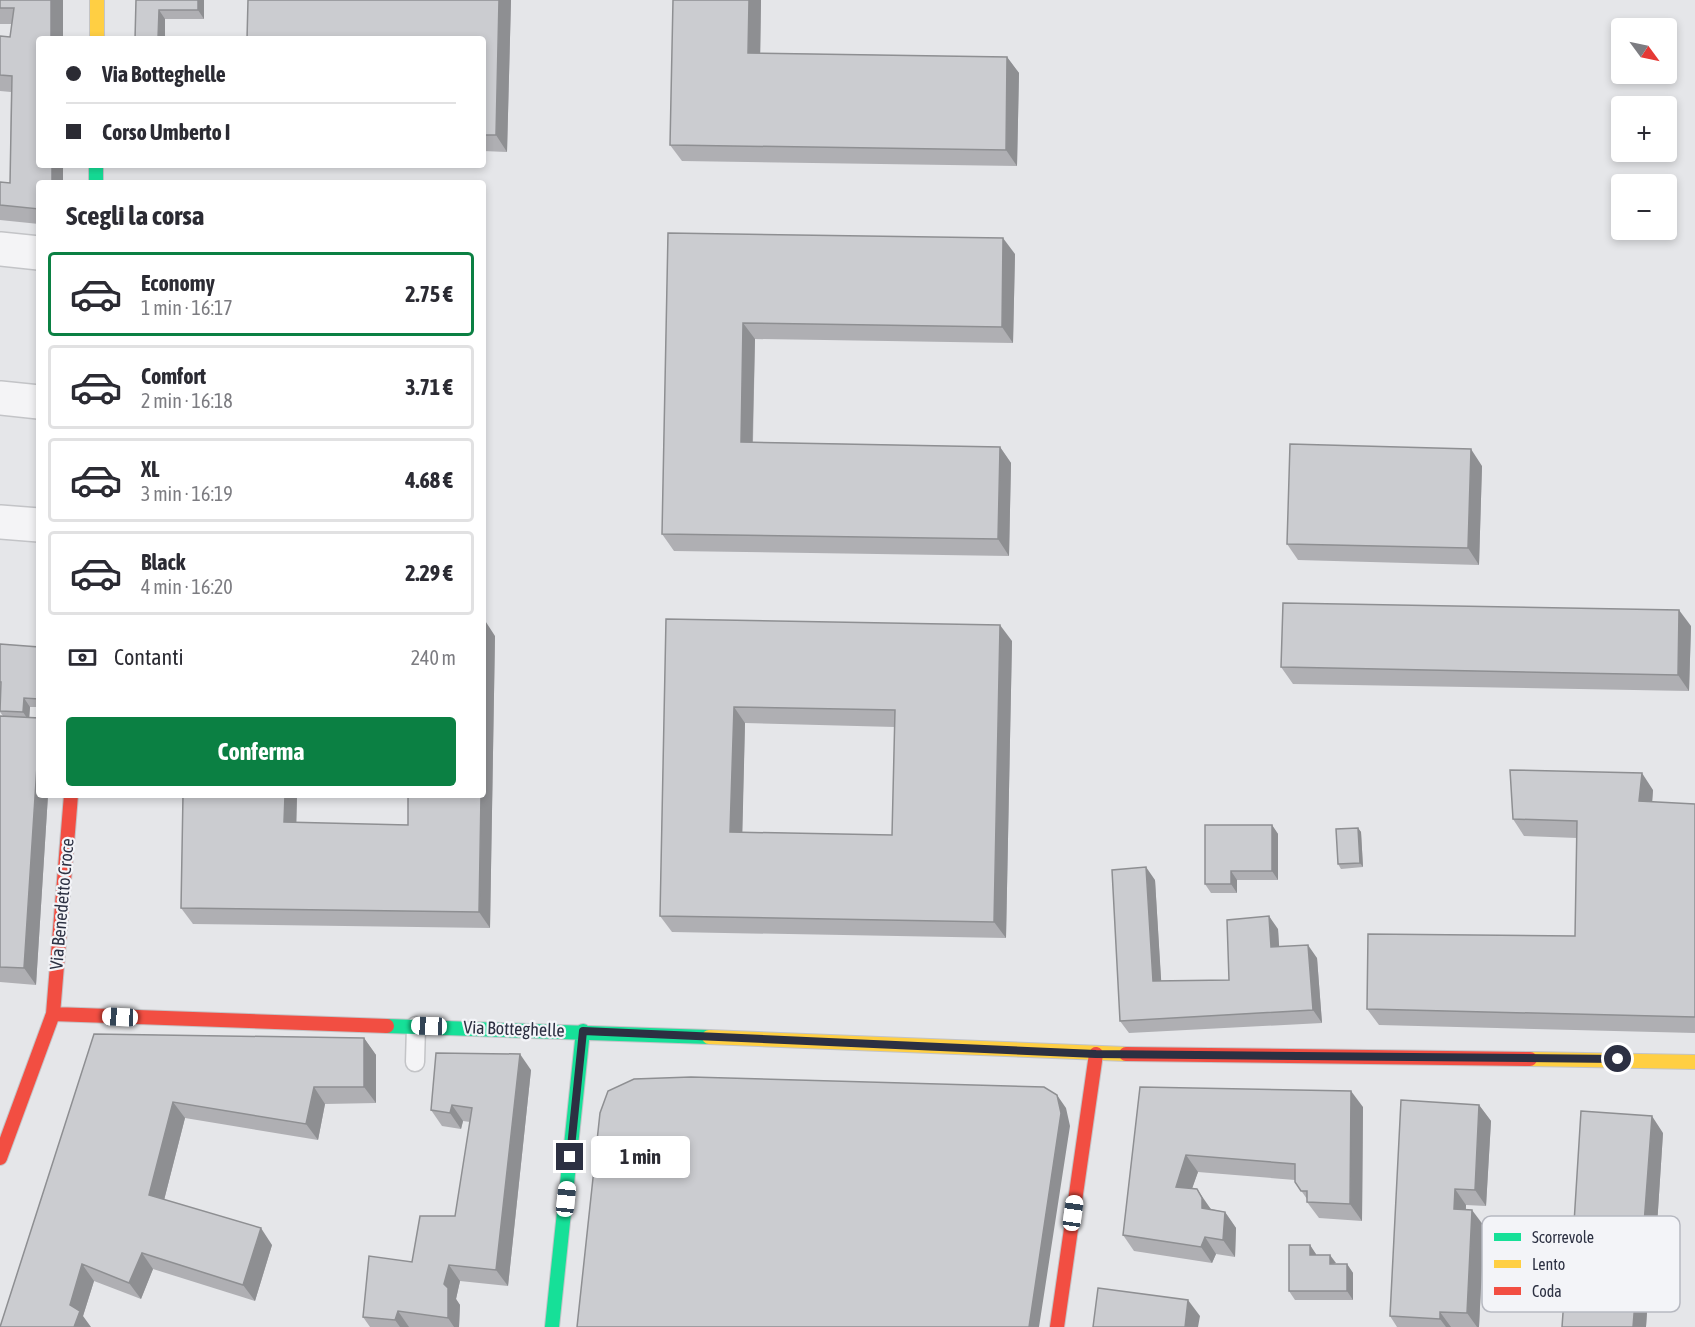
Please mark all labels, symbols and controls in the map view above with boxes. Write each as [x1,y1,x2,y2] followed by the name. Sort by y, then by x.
[1611,18,1677,84] north arrow
[1611,18,1677,240] map controls
[102,61,226,87] text: Via Botteghelle
[1611,96,1677,162] button: +
[102,119,230,145] text: Corso Umberto I
[1611,174,1677,240] button: −
[66,200,204,231] text: Scegli la corsa
[69,267,123,321] icon: car
[141,270,215,296] text: Economy
[405,281,453,307] text: 2.75 €
[141,296,233,319] text: 1 min · 16:17
[69,360,123,414] icon: car
[141,363,206,389] text: Comfort
[405,374,453,400] text: 3.71 €
[141,389,233,412] text: 2 min · 16:18
[69,453,123,507] icon: car
[141,456,159,482] text: XL
[405,467,453,493] text: 4.68 €
[141,482,233,505] text: 3 min · 16:19
[69,546,123,600] icon: car
[141,549,185,575] text: Black
[405,560,453,586] text: 2.29 €
[141,575,233,598] text: 4 min · 16:20
[66,641,99,674] icon: cash
[114,644,184,670] text: Contanti
[411,646,456,669] text: 240 m
[66,717,456,786] button: Conferma
[45,837,78,971] street label: Via Benedetto Croce
[102,1007,138,1027] car
[411,1016,447,1036] car
[463,1016,565,1041] street label: Via Botteghelle
[1604,1045,1631,1072] route start
[591,1136,690,1178] callout: 1 min
[556,1143,583,1170] route end
[620,1145,661,1168] text: 1 min
[555,1180,577,1218] car
[1062,1194,1084,1232] car
[1482,1216,1680,1312] legend
[1532,1228,1594,1246] text: Scorrevole
[1532,1255,1565,1273] text: Lento
[1532,1282,1562,1300] text: Coda

